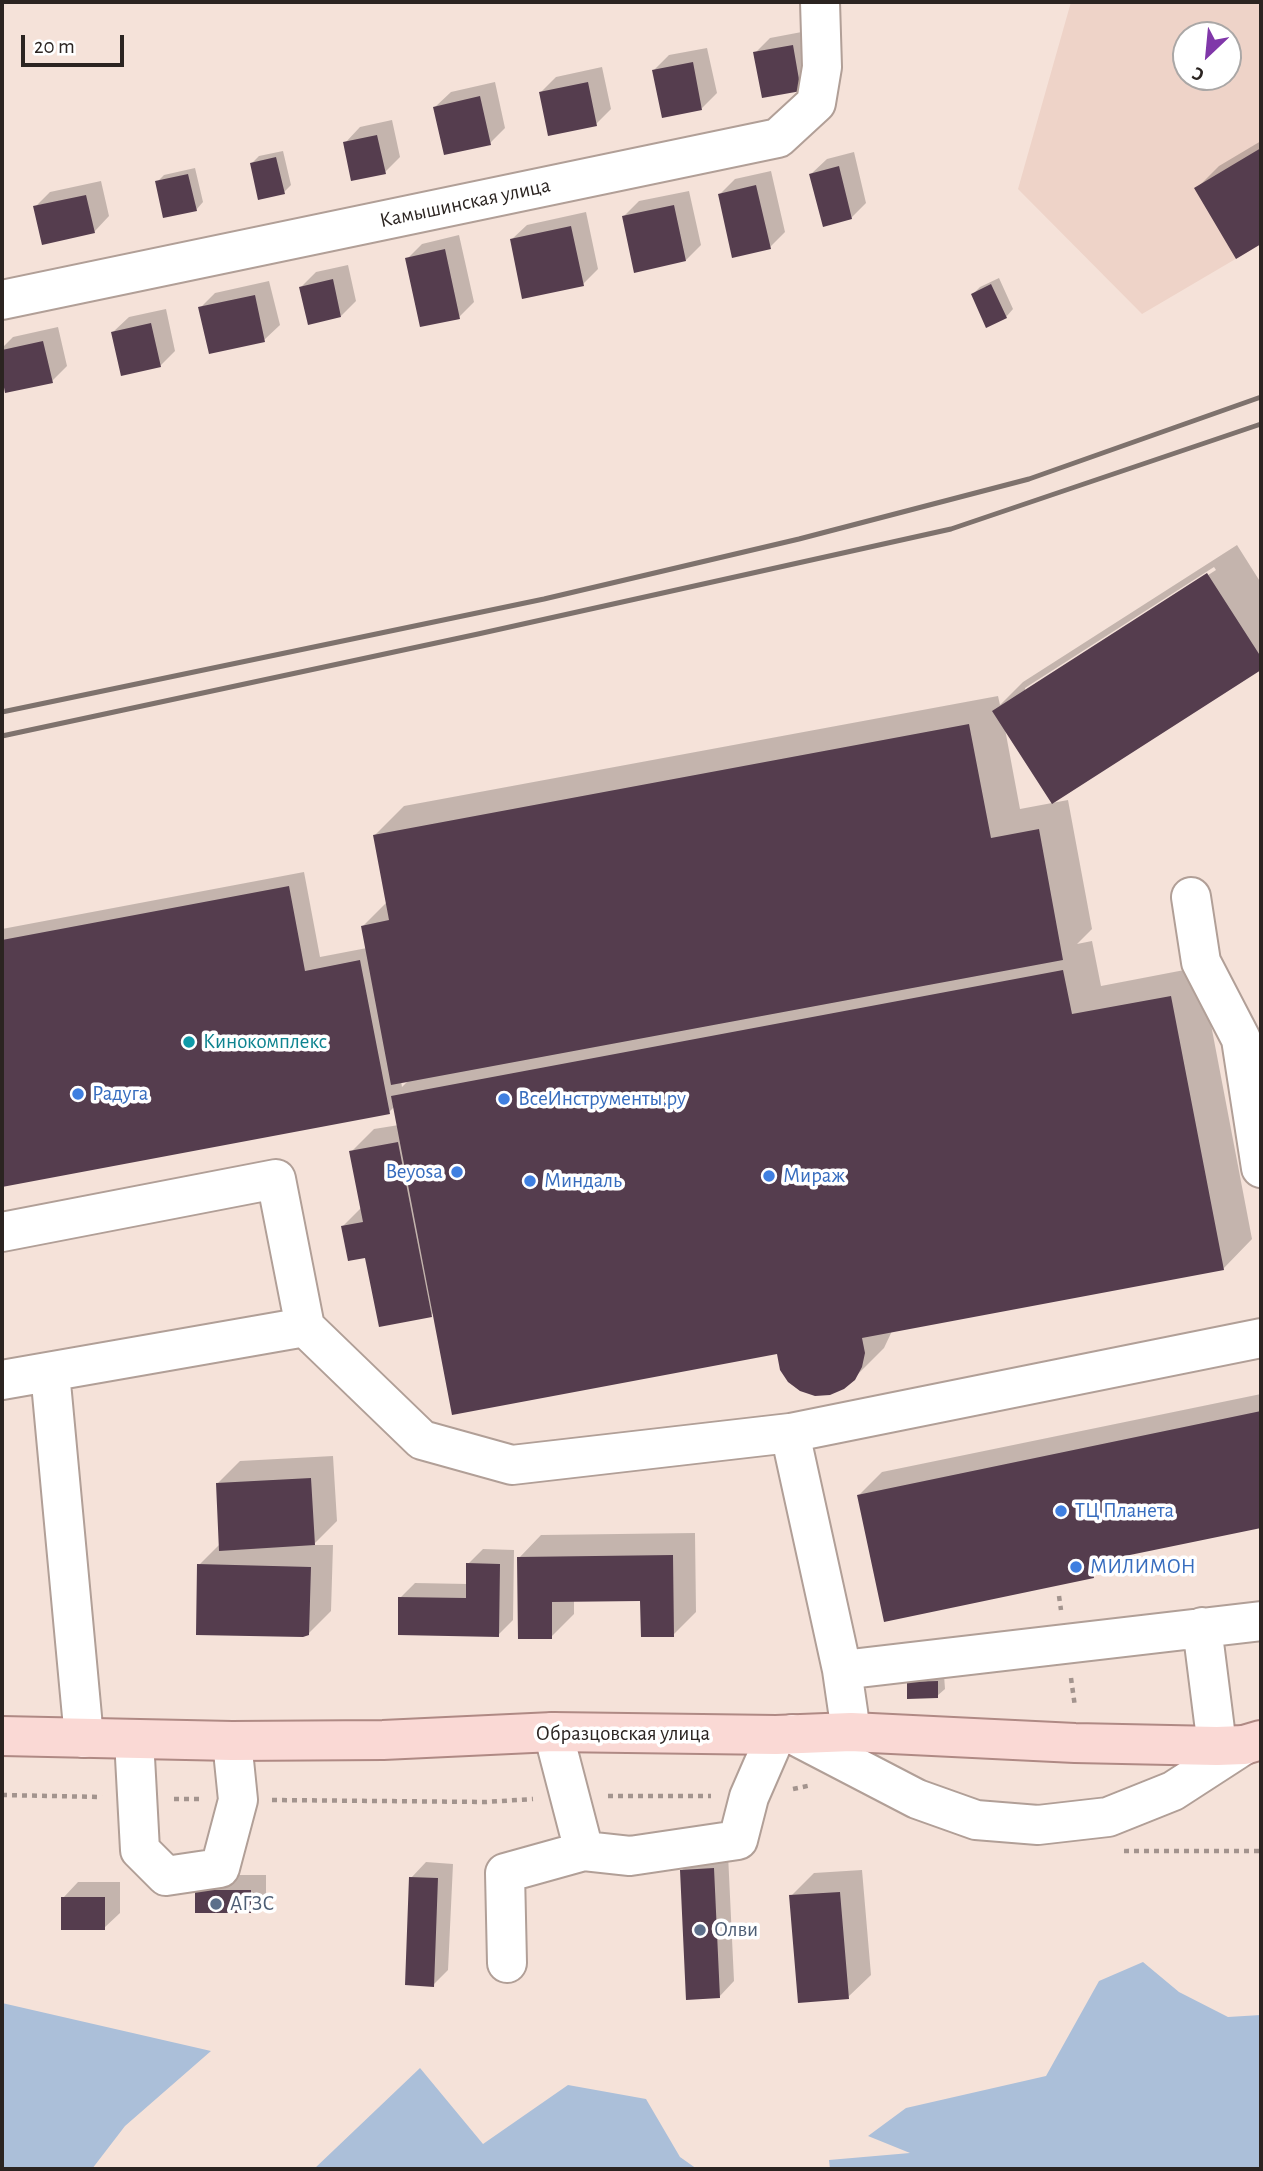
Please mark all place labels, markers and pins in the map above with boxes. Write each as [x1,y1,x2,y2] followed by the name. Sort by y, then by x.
[203,1029,327,1055] place label: Кинокомплекс
[181,1034,197,1050] marker: Кинокомплекс
[92,1081,148,1107] place label: Радуга
[70,1086,86,1102] marker: Радуга
[518,1086,686,1112] place label: ВсеИнструменты.ру
[496,1091,512,1107] marker: ВсеИнструменты.ру
[386,1159,443,1185] place label: Beyosa
[783,1163,845,1189] place label: Мираж
[449,1164,465,1180] marker: Beyosa
[544,1168,622,1194] place label: Миндаль
[761,1168,777,1184] marker: Мираж
[522,1173,538,1189] marker: Миндаль
[1075,1498,1174,1524] place label: ТЦ Планета
[1053,1503,1069,1519] marker: ТЦ Планета
[1090,1554,1196,1580] place label: МИЛИМОН
[1068,1559,1084,1575] marker: МИЛИМОН
[230,1891,274,1917] place label: АГЗС
[208,1896,224,1912] marker: АГЗС
[714,1917,758,1943] place label: Олви
[692,1922,708,1938] marker: Олви

